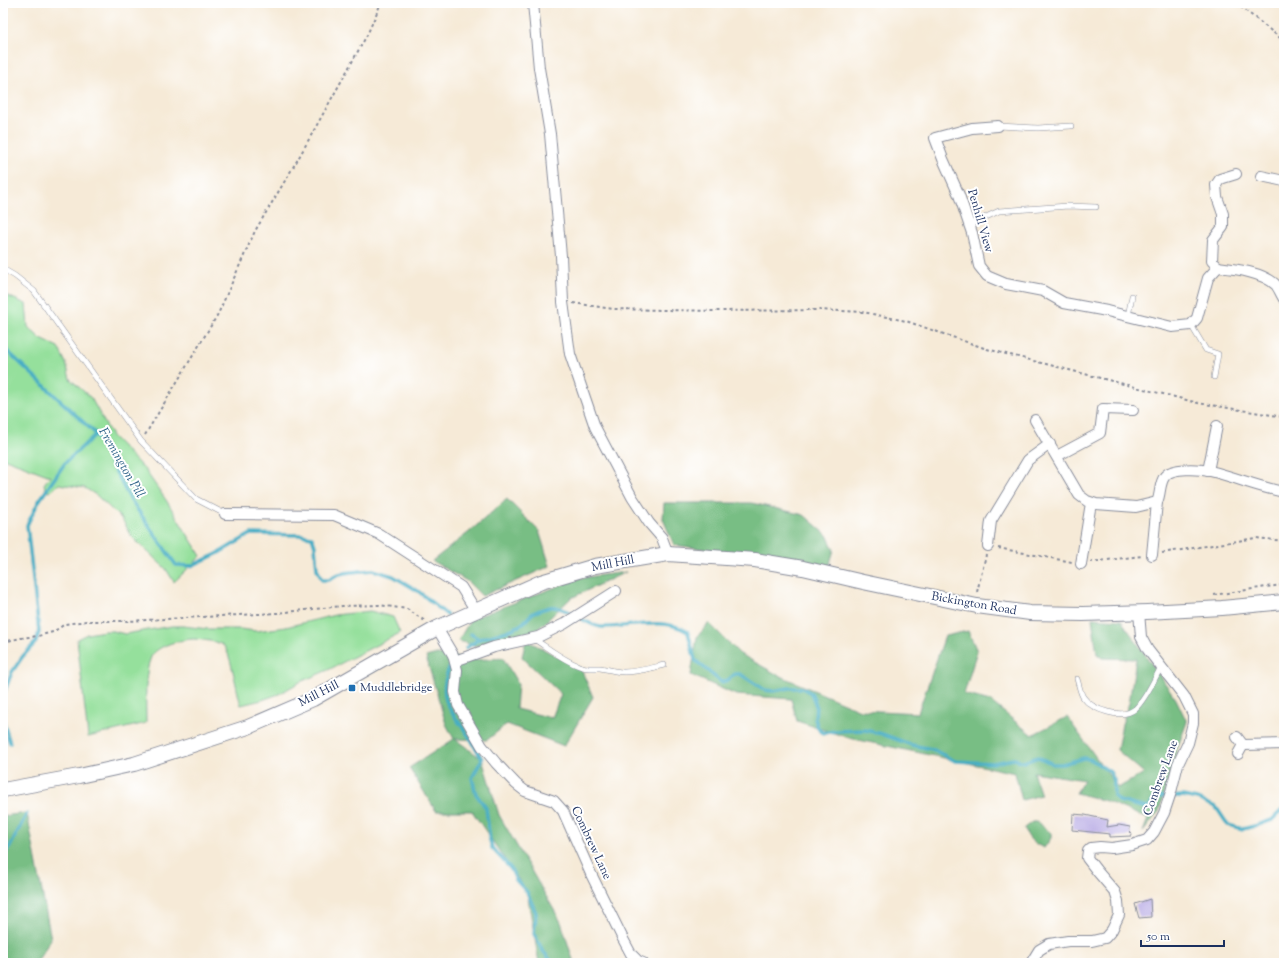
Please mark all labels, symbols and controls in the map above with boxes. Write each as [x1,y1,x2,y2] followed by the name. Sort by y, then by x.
[962,187,998,255] street label: Penhill View
[94,425,149,502] water label: Fremington Pill
[590,551,637,577] street label: Mill Hill
[930,588,1018,620] street label: Bickington Road
[296,676,343,712] street label: Mill Hill
[360,679,433,697] place label: Muddlebridge
[347,683,357,693] marker: Muddlebridge
[1139,737,1183,818] street label: Combrew Lane
[566,803,616,883] street label: Combrew Lane
[1141,922,1224,948] scale bar
[1146,928,1170,946] text: 50 m

